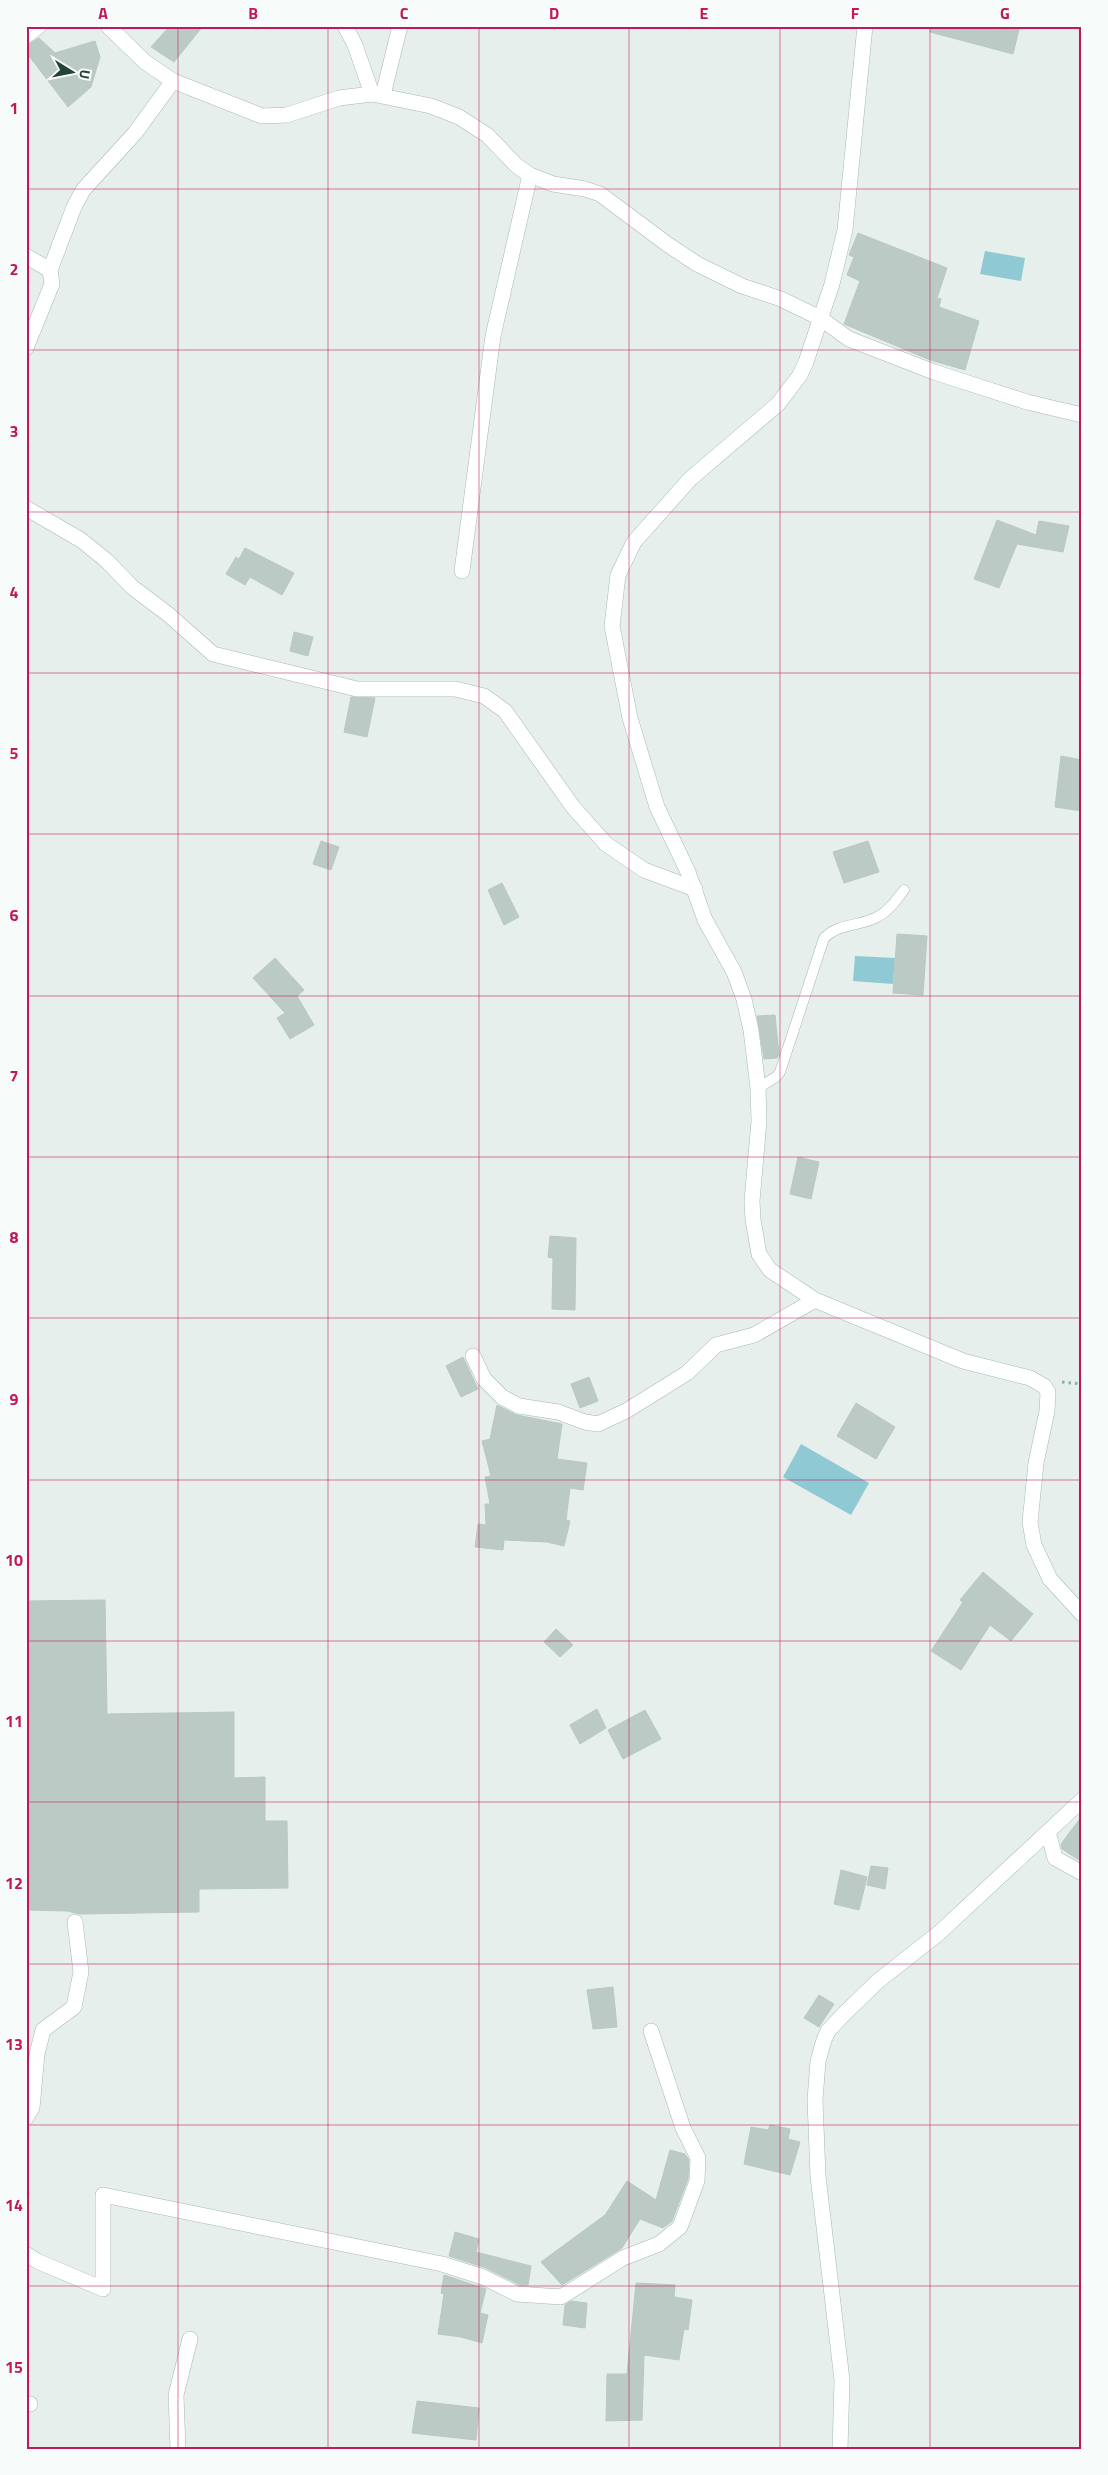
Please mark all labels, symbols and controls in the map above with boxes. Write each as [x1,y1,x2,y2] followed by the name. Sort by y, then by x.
[98,1,108,25] text: A
[248,1,258,25] text: B
[400,1,409,25] text: C
[549,1,559,25] text: D
[700,1,709,25] text: E
[851,1,860,25] text: F
[1000,1,1010,25] text: G
[48,48,98,98] north arrow
[74,68,96,81] text: U
[10,96,18,120] text: 1
[10,257,18,281] text: 2
[10,419,18,443] text: 3
[10,580,19,604] text: 4
[10,741,19,765] text: 5
[10,903,19,927] text: 6
[10,1064,18,1088] text: 7
[10,1225,19,1249] text: 8
[10,1387,19,1411] text: 9
[5,1548,23,1572] text: 10
[5,1709,23,1733] text: 11
[5,1871,23,1895] text: 12
[5,2032,23,2056] text: 13
[5,2193,23,2217] text: 14
[5,2355,23,2379] text: 15

